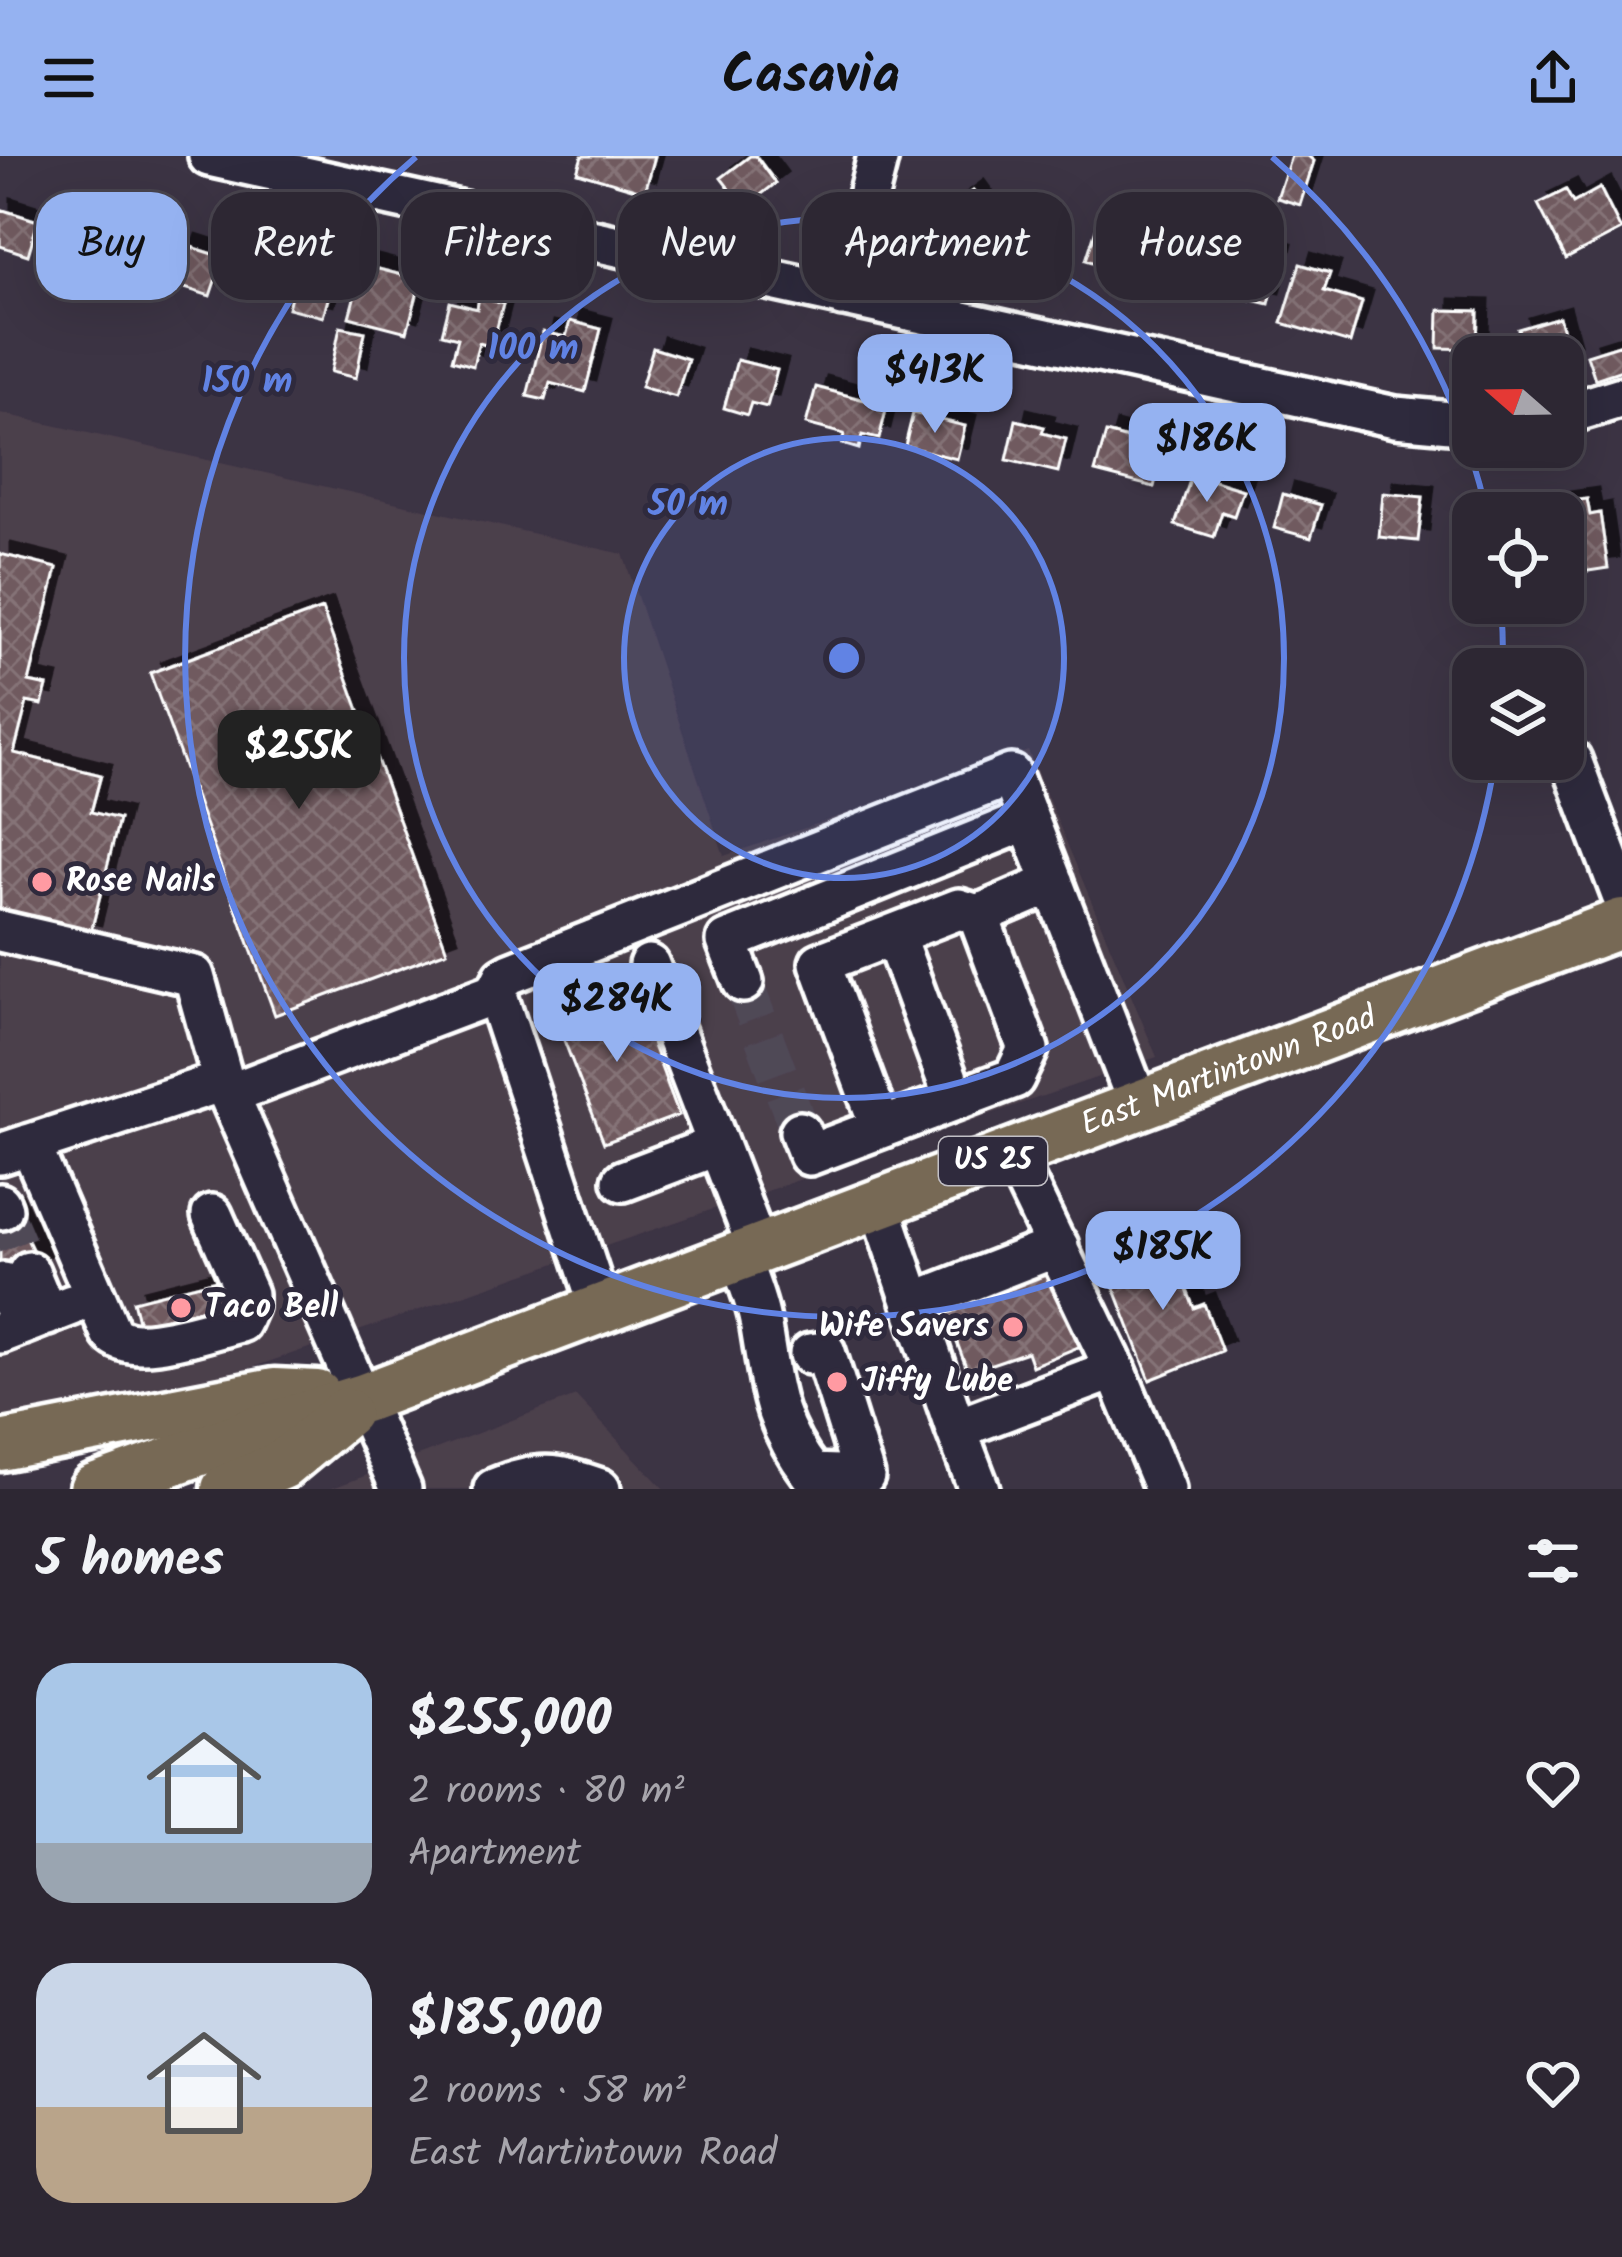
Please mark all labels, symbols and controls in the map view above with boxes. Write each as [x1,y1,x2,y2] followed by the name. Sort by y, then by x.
[722,35,900,121] text: Casavia
[36,45,102,111] icon: menu
[1520,45,1586,111] icon: share
[36,192,187,300] chip: Buy
[211,192,377,300] chip: Rent
[401,192,594,300] chip: Filters
[618,192,778,300] chip: New
[802,192,1072,300] chip: Apartment
[1096,192,1284,300] chip: House
[487,321,579,378] text: 100 m
[851,334,1019,436] pin: $413K
[1452,336,1584,468] north arrow
[1452,336,1584,780] map controls
[885,342,985,404] text: $413K
[202,354,292,411] text: 150 m
[1123,403,1291,505] pin: $186K
[1156,411,1258,473] text: $186K
[647,477,728,534] text: 50 m
[1452,492,1584,624] button: locate
[823,637,865,679] centre of rings
[1452,648,1584,780] button: layers
[215,710,383,812] pin: $255K
[245,718,353,780] text: $255K
[66,856,216,909] place label: Rose Nails
[29,869,55,895] marker: Rose Nails
[533,963,701,1065] pin: $284K
[560,971,674,1033] text: $284K
[1073,991,1385,1152] street label: East Martintown Road
[939,1137,1047,1185] road number: US 25
[1079,1211,1247,1313] pin: $185K
[1112,1219,1214,1281] text: $185K
[205,1282,338,1335] place label: Taco Bell
[168,1295,194,1321] marker: Taco Bell
[819,1301,990,1354] place label: Wife Savers
[1000,1314,1026,1340] marker: Wife Savers
[861,1356,1013,1409] place label: Jiffy Lube
[824,1369,850,1395] marker: Jiffy Lube
[36,1521,224,1602] text: 5 homes
[1520,1528,1586,1594] icon: filters
[408,1681,611,1762] text: $255,000
[132,1711,276,1855] icon: home
[1520,1750,1586,1816] icon: heart
[408,1762,684,1824] text: 2 rooms · 80 m²
[408,1824,581,1886] text: Apartment
[408,1981,601,2062] text: $185,000
[132,2011,276,2155] icon: home
[1520,2050,1586,2116] icon: heart
[408,2062,686,2124] text: 2 rooms · 58 m²
[408,2124,777,2186] text: East Martintown Road

